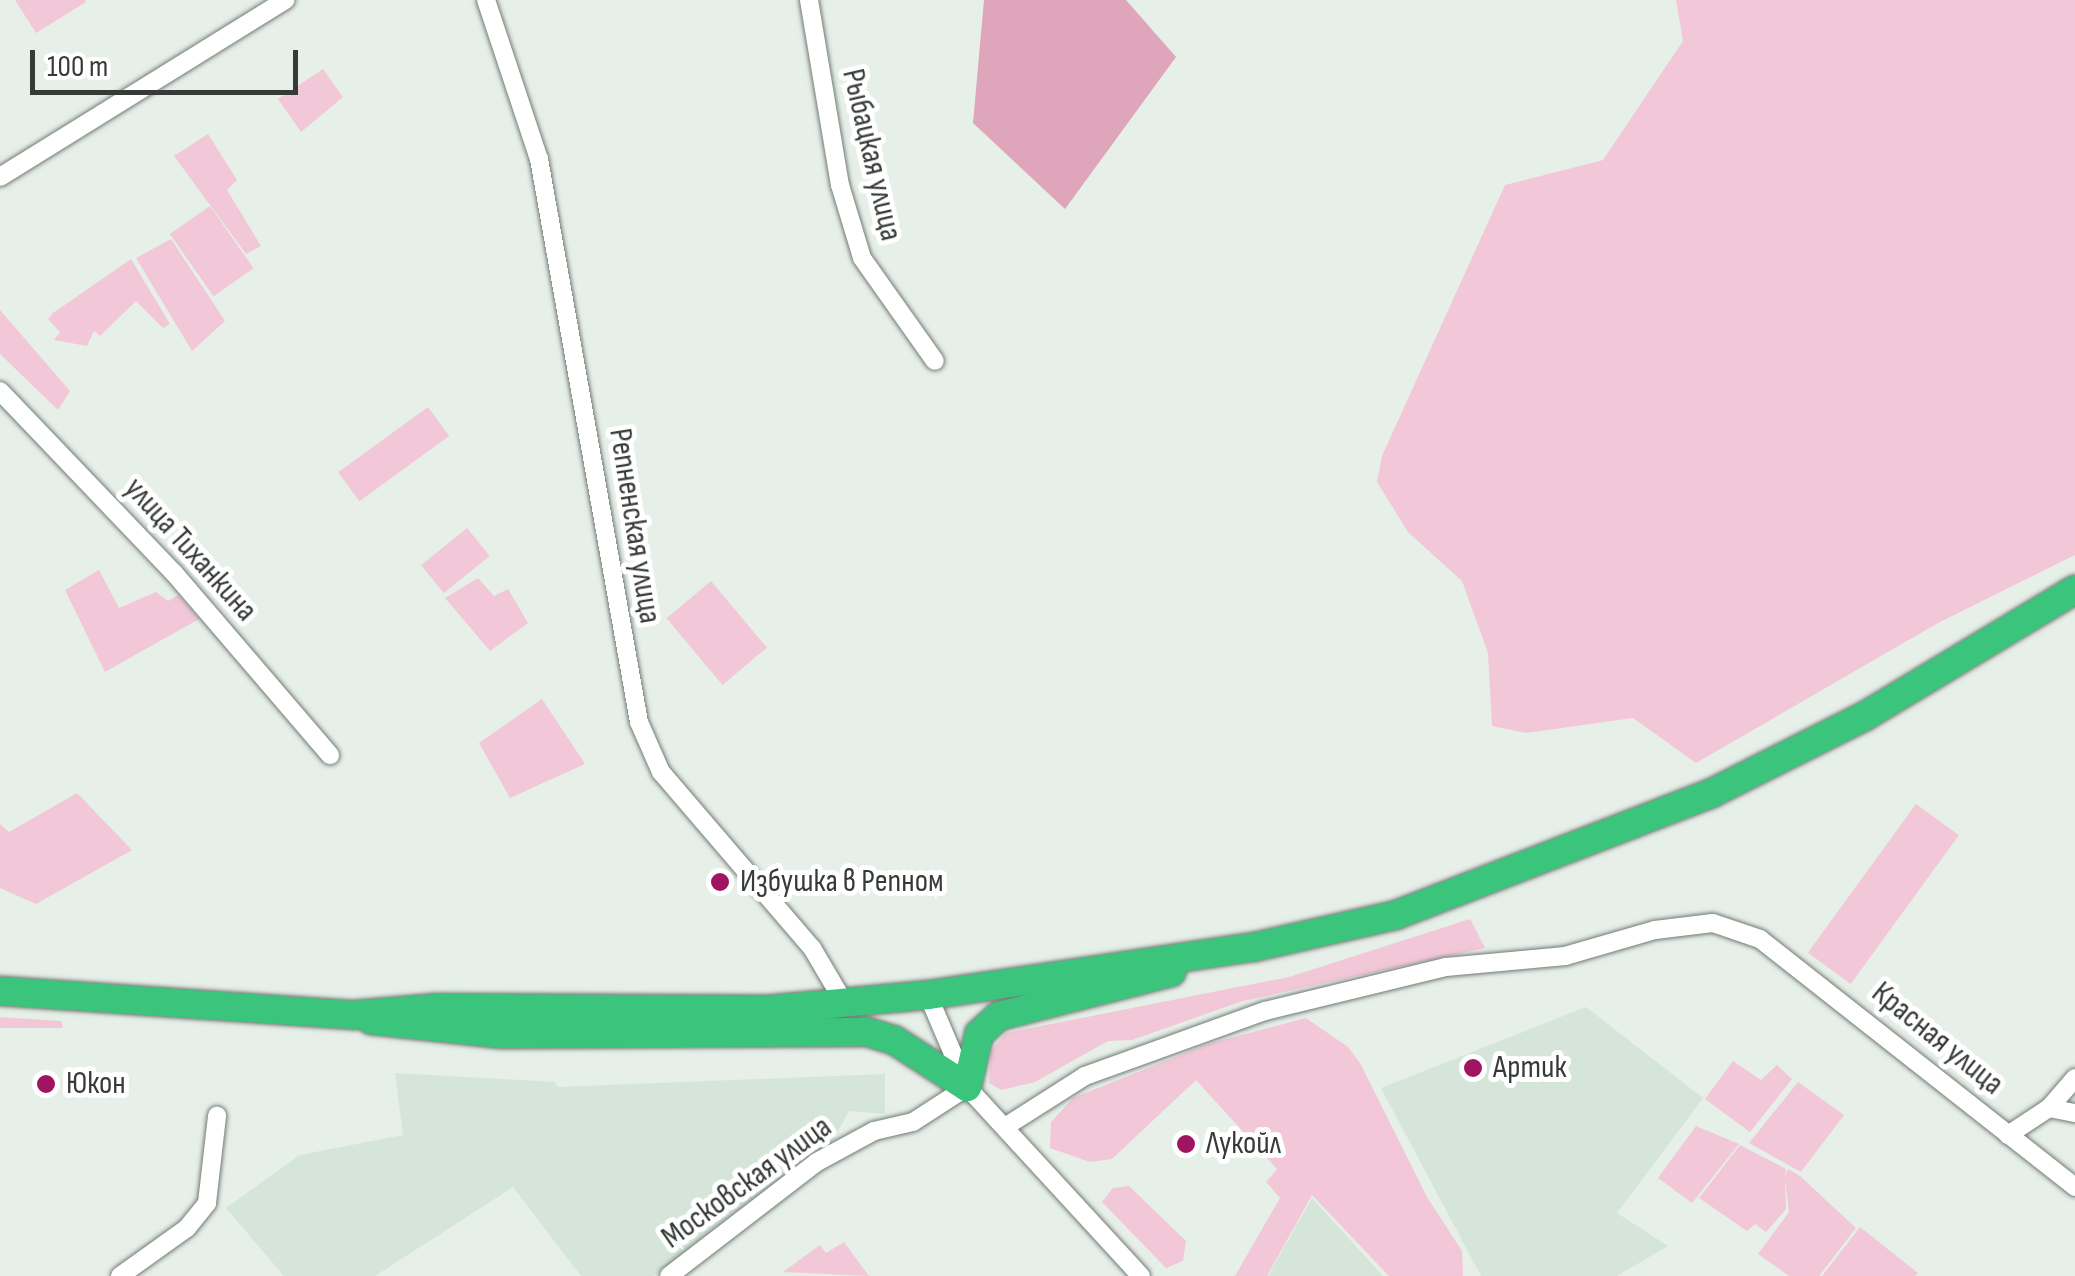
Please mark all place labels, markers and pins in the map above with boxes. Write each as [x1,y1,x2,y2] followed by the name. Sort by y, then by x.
[740,863,944,901] place label: Избушка в Репном
[709,871,731,893] marker: Избушка в Репном
[1493,1049,1567,1087] place label: Артик
[1462,1057,1484,1079] marker: Артик
[66,1065,126,1103] place label: Юкон
[35,1073,57,1095] marker: Юкон
[1206,1125,1281,1163] place label: Лукойл
[1175,1133,1197,1155] marker: Лукойл

